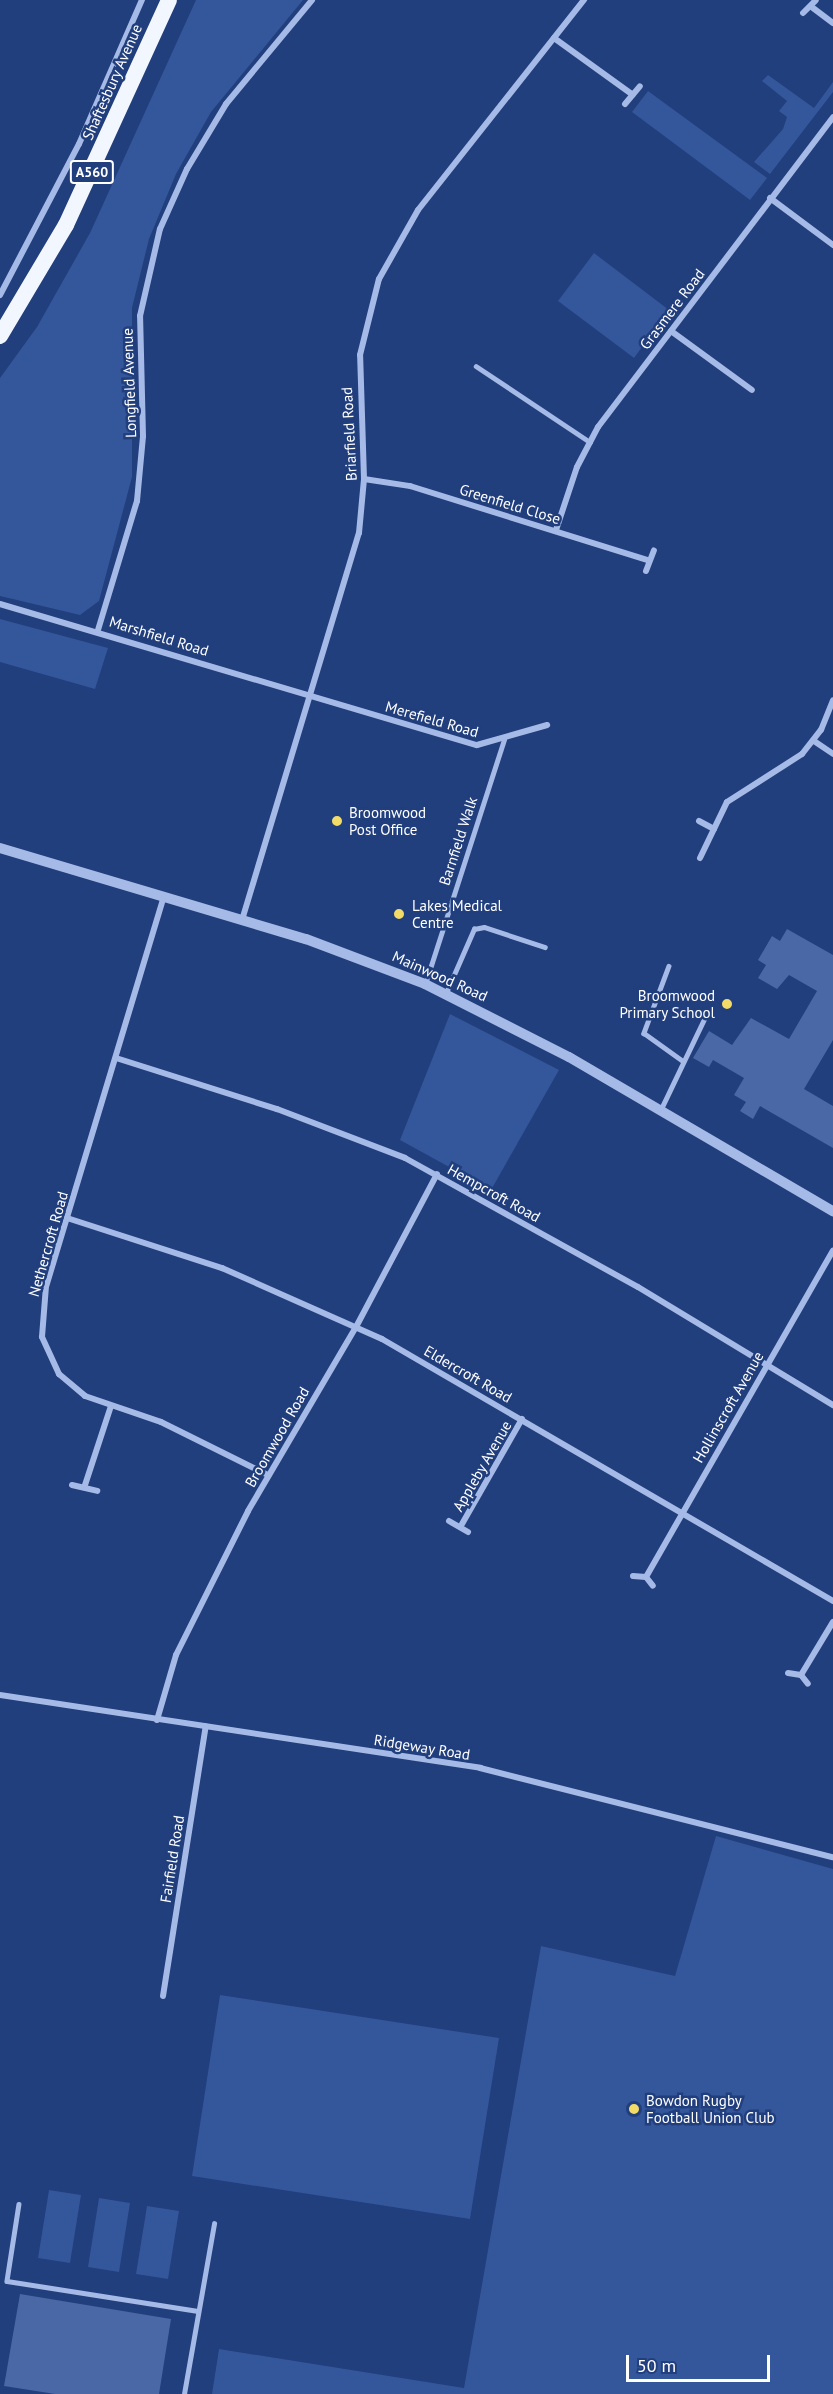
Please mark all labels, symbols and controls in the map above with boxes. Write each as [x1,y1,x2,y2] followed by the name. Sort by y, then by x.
[78,21,146,143] street label: Shaftesbury Avenue
[70,161,115,183] road number: A560
[636,265,708,353] street label: Grasmere Road
[118,328,140,438] street label: Longfield Avenue
[338,386,360,482] street label: Briarfield Road
[457,480,563,528] street label: Greenfield Close
[107,612,211,660] street label: Marshfield Road
[383,697,481,741] street label: Merefield Road
[435,794,481,888] street label: Barnfield Walk
[349,803,426,838] place label: Broomwood Post Office
[330,814,344,828] marker: Broomwood Post Office
[412,896,502,931] place label: Lakes Medical Centre
[390,905,408,923] marker: Lakes Medical Centre
[390,947,490,1005] street label: Mainwood Road
[619,986,715,1021] place label: Broomwood Primary School
[720,997,734,1011] marker: Broomwood Primary School
[445,1160,543,1226] street label: Hempcroft Road
[24,1189,72,1299] street label: Nethercroft Road
[421,1342,515,1406] street label: Eldercroft Road
[689,1348,767,1466] street label: Hollinscroft Avenue
[241,1384,313,1490] street label: Broomwood Road
[449,1417,515,1515] street label: Appleby Avenue
[372,1730,472,1764] street label: Ridgeway Road
[156,1814,188,1904] street label: Fairfield Road
[646,2091,775,2126] place label: Bowdon Rugby Football Union Club
[627,2102,641,2116] marker: Bowdon Rugby Football Union Club
[629,2343,773,2381] scale bar
[637,2354,676,2377] text: 50 m

